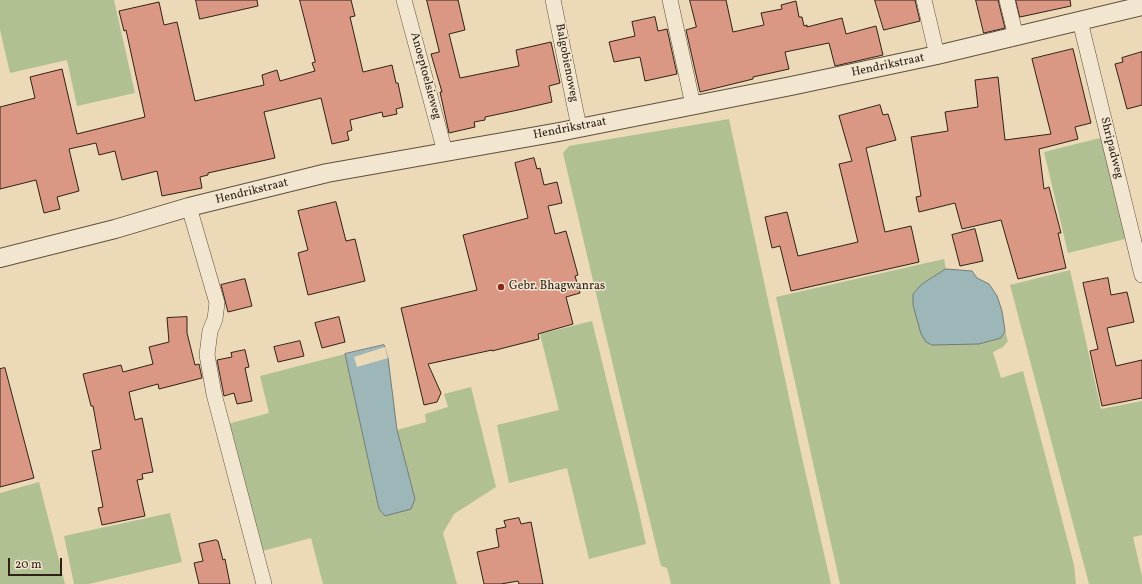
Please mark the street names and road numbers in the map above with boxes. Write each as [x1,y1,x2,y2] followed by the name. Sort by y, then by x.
[551,23,581,103] street label: Balgobienoweg
[406,31,444,121] street label: Anoeptoelsieweg
[850,51,926,81] street label: Hendrikstraat
[532,115,608,143] street label: Hendrikstraat
[1096,116,1126,180] street label: Shripadweg
[214,176,290,208] street label: Hendrikstraat

